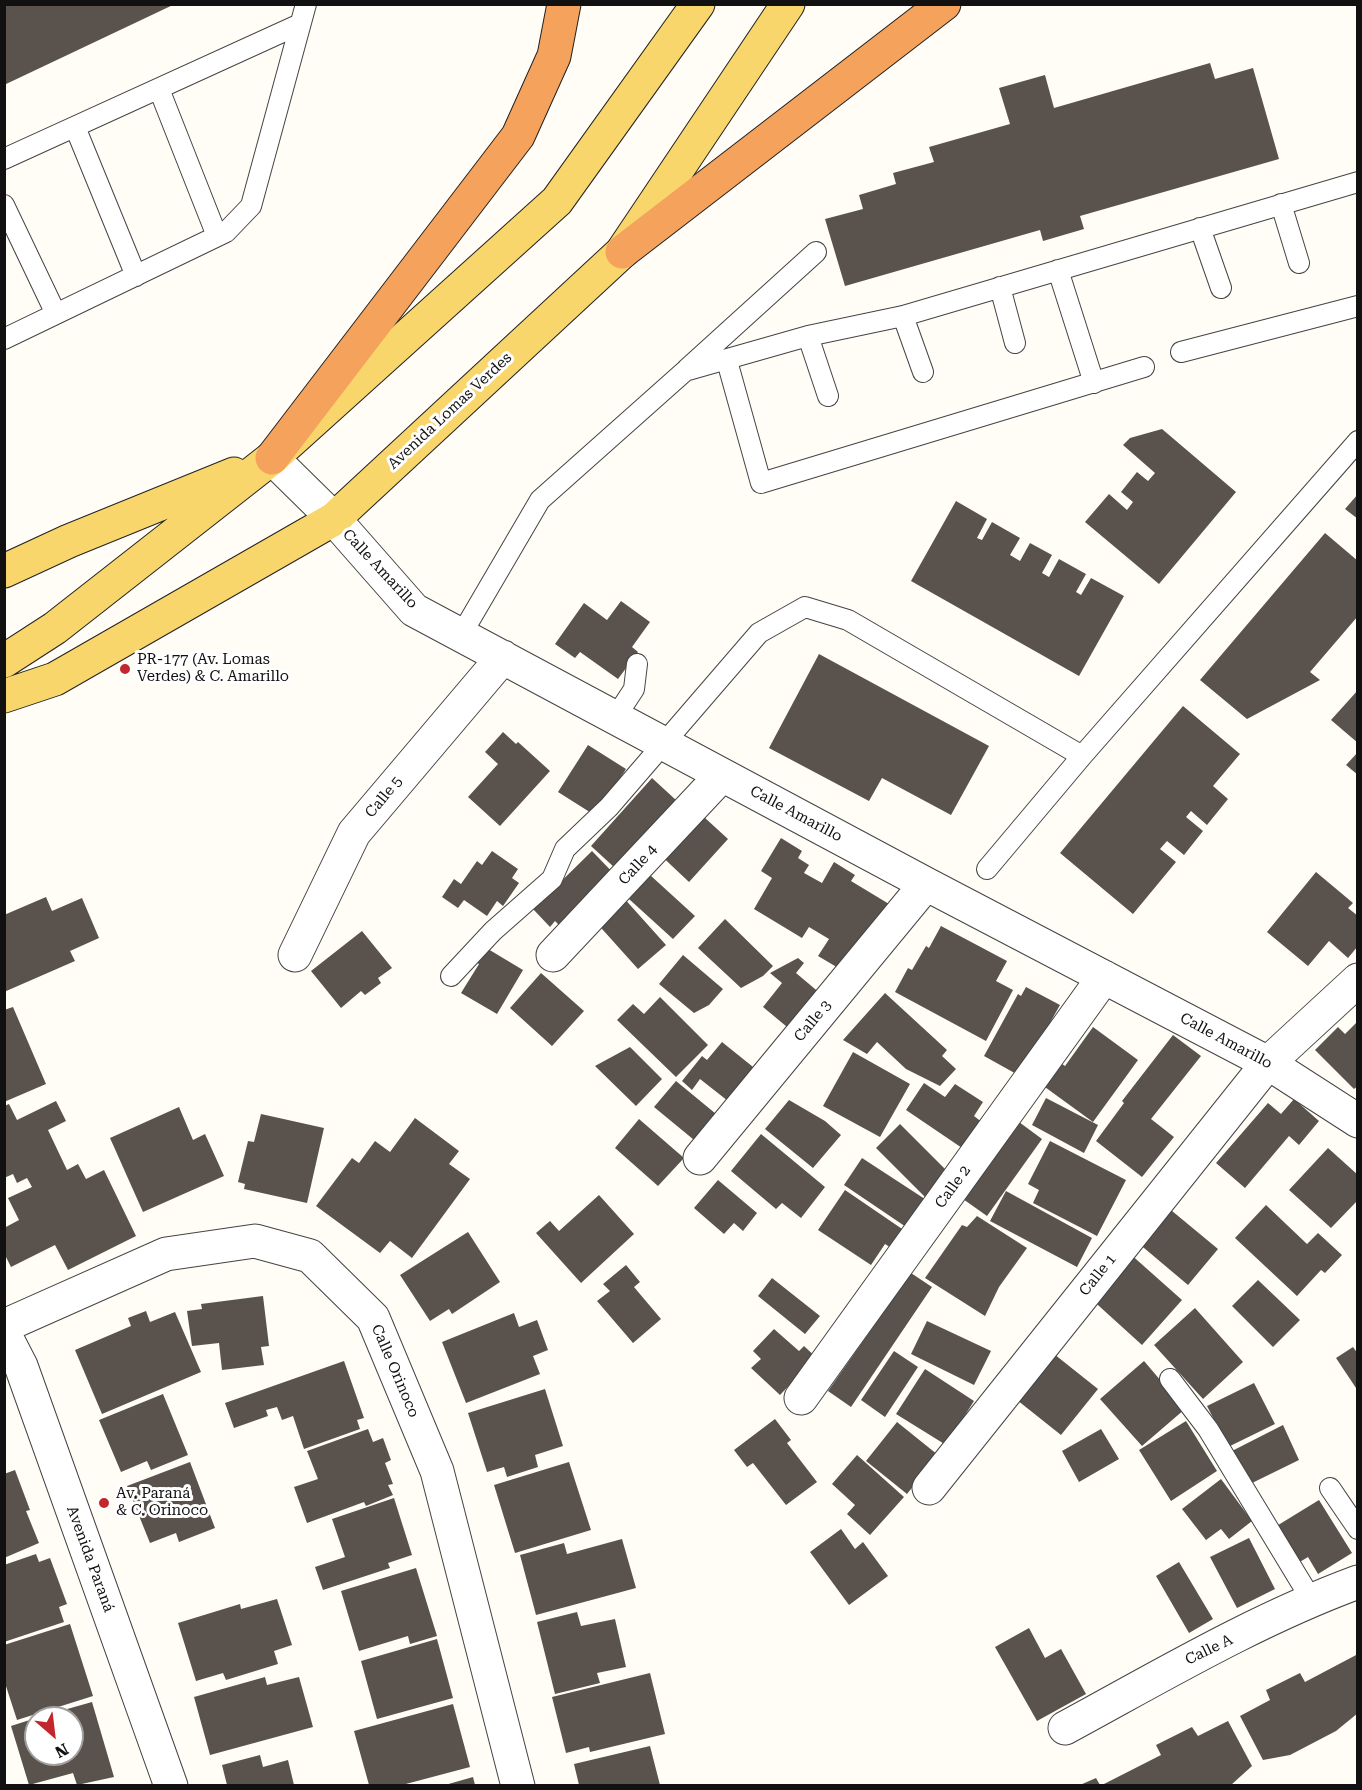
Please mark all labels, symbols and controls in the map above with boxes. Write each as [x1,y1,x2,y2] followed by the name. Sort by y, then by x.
[384,349,516,473] street label: Avenida Lomas Verdes
[339,526,421,612] street label: Calle Amarillo
[137,651,289,686] place label: PR-177 (Av. Lomas Verdes) & C. Amarillo
[118,662,132,676] marker: PR-177 (Av. Lomas Verdes) & C. Amarillo
[361,773,407,821] street label: Calle 5
[747,782,845,846] street label: Calle Amarillo
[615,841,661,889] street label: Calle 4
[790,997,836,1045] street label: Calle 3
[1177,1009,1275,1073] street label: Calle Amarillo
[931,1162,975,1212] street label: Calle 2
[1076,1250,1120,1300] street label: Calle 1
[367,1322,423,1420] street label: Calle Orinoco
[116,1485,208,1520] place label: Av. Paraná & C. Orinoco
[97,1496,111,1510] marker: Av. Paraná & C. Orinoco
[62,1503,118,1615] street label: Avenida Paraná
[1182,1631,1236,1669] street label: Calle A
[24,1706,84,1766] north arrow
[52,1739,72,1762] text: N

